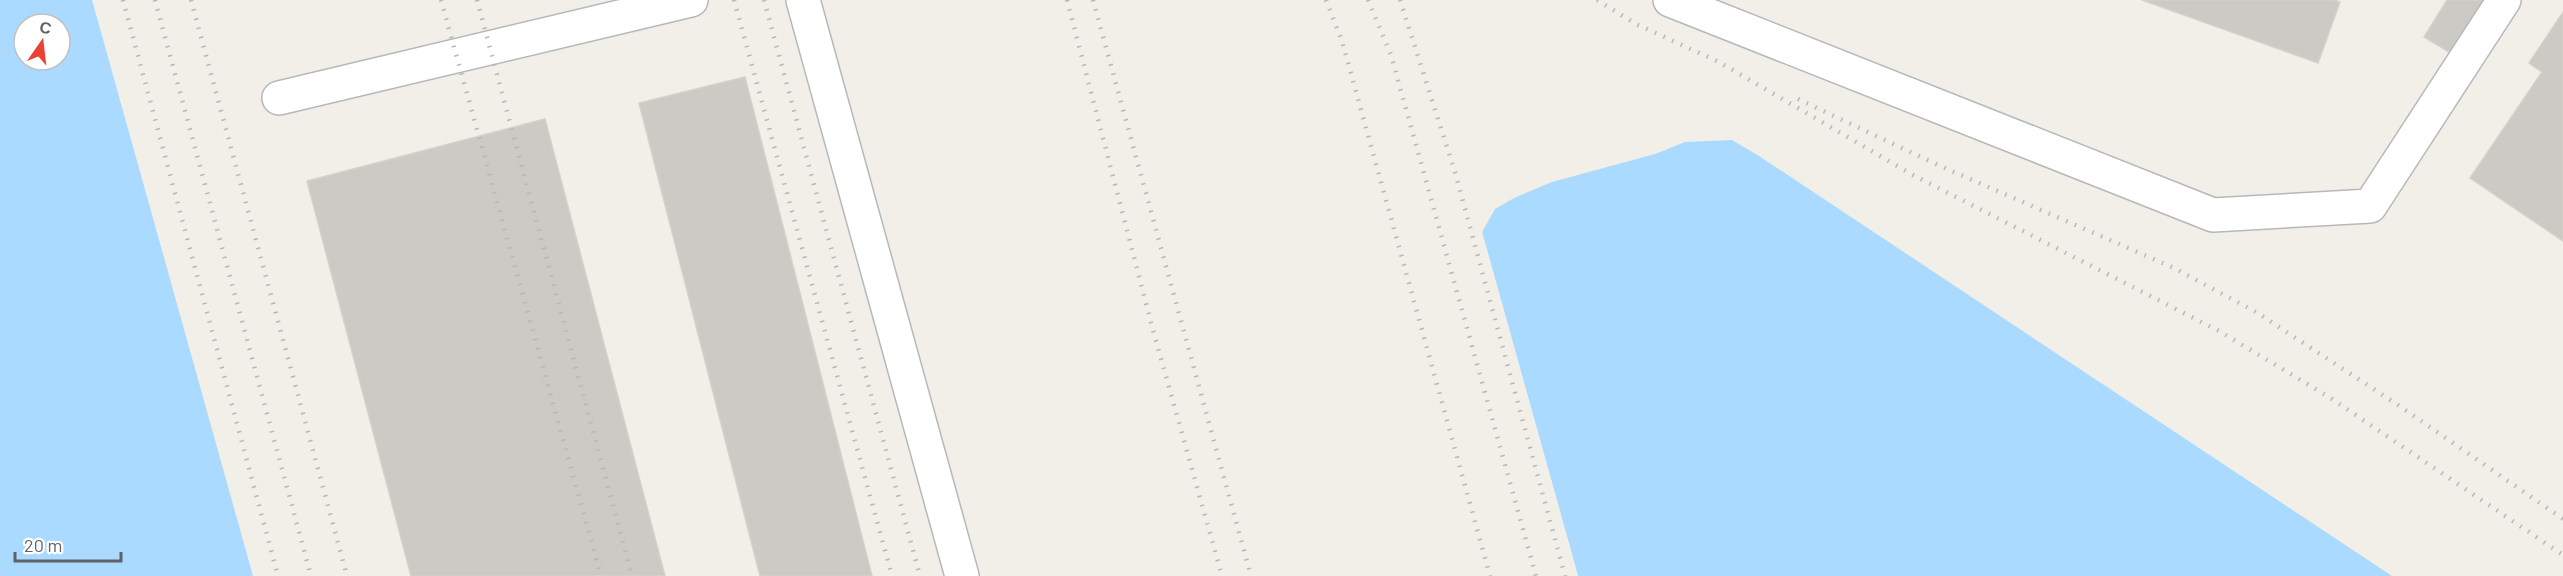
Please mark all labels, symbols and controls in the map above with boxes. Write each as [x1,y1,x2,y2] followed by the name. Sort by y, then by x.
[12,12,72,72] north arrow
[38,16,54,38] text: С
[15,525,122,563] scale bar
[24,534,62,556] text: 20 m

